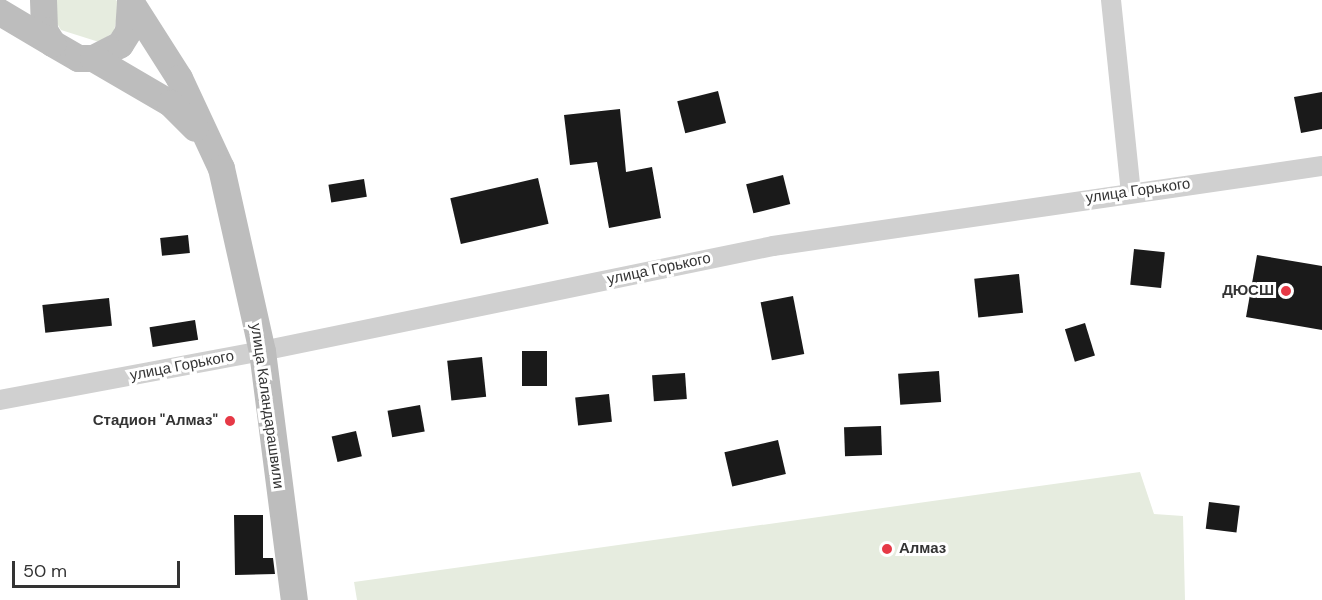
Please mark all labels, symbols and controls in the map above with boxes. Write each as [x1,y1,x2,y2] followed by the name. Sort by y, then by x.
[1085,175,1191,207] street label: улица Горького
[606,249,712,289] street label: улица Горького
[1222,282,1274,300] place label: ДЮСШ
[1279,284,1293,298] marker: ДЮСШ
[246,322,288,490] street label: улица Каландарашвили
[129,347,235,385] street label: улица Горького
[93,412,218,430] place label: Стадион "Алмаз"
[223,414,237,428] marker: Стадион "Алмаз"
[899,540,946,558] place label: Алмаз
[880,542,894,556] marker: Алмаз
[15,549,183,587] scale bar
[23,559,67,583] text: 50 m

